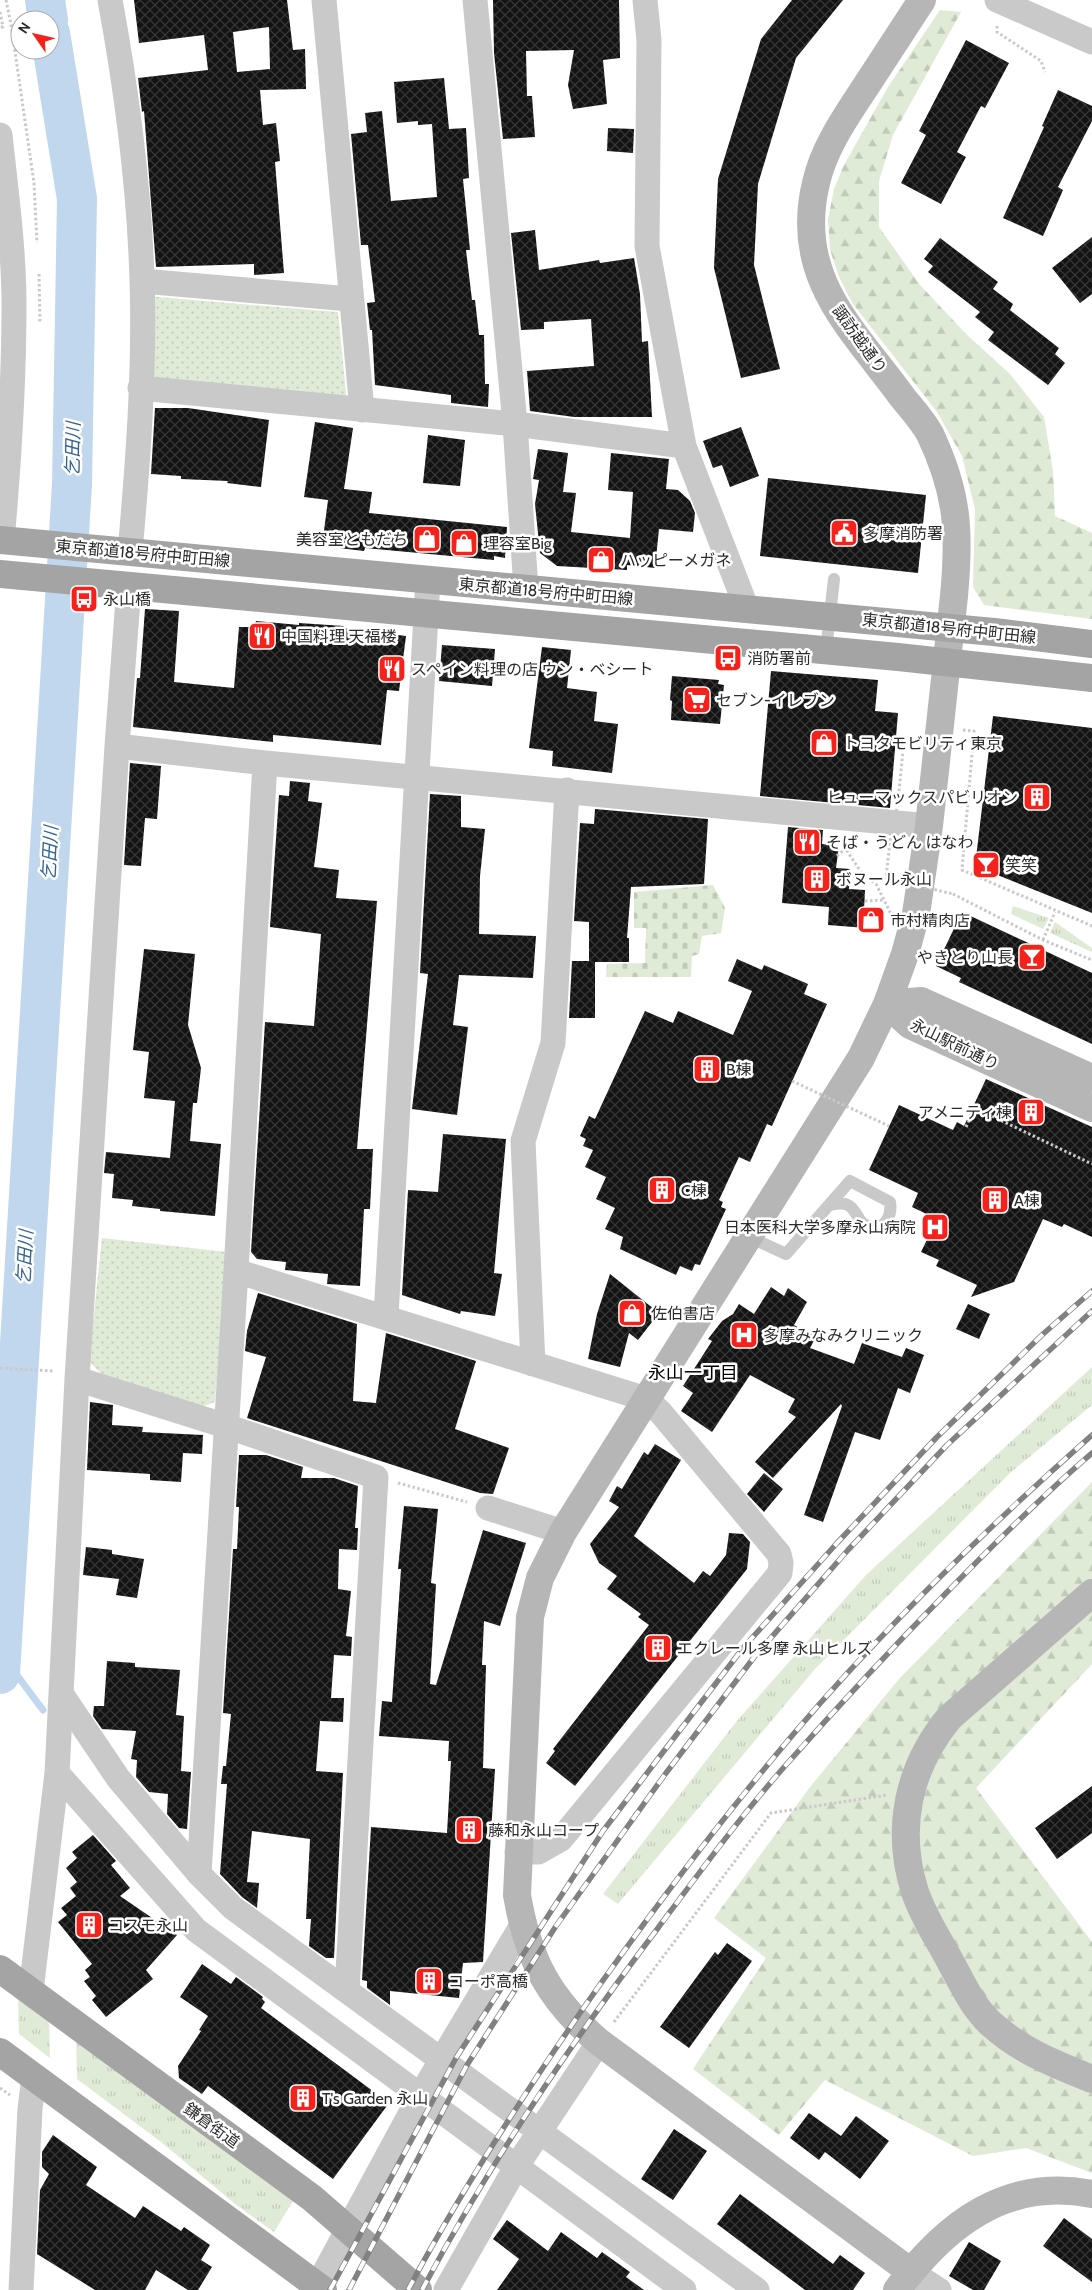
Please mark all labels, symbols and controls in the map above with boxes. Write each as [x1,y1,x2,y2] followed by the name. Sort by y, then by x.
[10,10,60,60] north arrow
[14,19,34,37] text: N
[828,301,891,377] street label: 諏訪越通り
[62,420,85,476] water label: 乞田川
[829,518,859,548] public building icon: 多摩消防署
[412,524,442,554] shop icon: 美容室ともだち
[863,524,943,543] place label: 多摩消防署
[449,528,479,558] shop icon: 理容室Big
[296,530,408,549] place label: 美容室ともだち
[483,534,553,553] place label: 理容室Big
[55,536,231,571] street label: 東京都道18号府中町田線
[586,545,616,575] shop icon: ハッピーメガネ
[620,551,731,570] place label: ハッピーメガネ
[458,574,634,609] street label: 東京都道18号府中町田線
[69,584,99,614] bus stop icon: 永山橋
[103,590,151,609] place label: 永山橋
[861,610,1037,647] street label: 東京都道18号府中町田線
[247,621,277,651] restaurant icon: 中国料理 天福楼
[281,627,397,646] place label: 中国料理 天福楼
[713,643,743,673] bus stop icon: 消防署前
[747,649,811,668] place label: 消防署前
[377,654,407,684] restaurant icon: スペイン料理の店 ウン・ベシート
[411,660,653,679] place label: スペイン料理の店 ウン・ベシート
[682,685,712,715] supermarket icon: セブン-イレブン
[716,691,835,710] place label: セブン-イレブン
[809,728,839,758] shop icon: トヨタモビリティ東京
[843,734,1002,753] place label: トヨタモビリティ東京
[1022,782,1052,812] building icon: ヒューマックスパビリオン
[826,788,1018,807] place label: ヒューマックスパビリオン
[38,823,63,881] water label: 乞田川
[792,827,822,857] restaurant icon: そば・うどん はなわ
[826,833,974,852] place label: そば・うどん はなわ
[971,850,1001,880] bar icon: 笑笑
[1005,856,1037,875] place label: 笑笑
[802,864,832,894] building icon: ボヌール永山
[836,870,932,889] place label: ボヌール永山
[856,905,886,935] shop icon: 市村精肉店
[890,911,970,930] place label: 市村精肉店
[1017,942,1047,972] bar icon: やきとり山長
[917,948,1013,967] place label: やきとり山長
[907,1015,1002,1074] street label: 永山駅前通り
[692,1054,722,1084] building icon: B棟
[726,1060,752,1079] place label: B棟
[1016,1097,1046,1127] building icon: アメニティ棟
[918,1103,1012,1122] place label: アメニティ棟
[647,1175,677,1205] building icon: C棟
[681,1181,707,1200] place label: C棟
[980,1185,1010,1215] building icon: A棟
[1014,1191,1040,1210] place label: A棟
[920,1212,950,1242] hospital icon: 日本医科大学多摩永山病院
[724,1218,916,1237] place label: 日本医科大学多摩永山病院
[13,1227,38,1285] water label: 乞田川
[617,1298,647,1328] shop icon: 佐伯書店
[651,1304,715,1323] place label: 佐伯書店
[729,1320,759,1350] hospital icon: 多摩みなみクリニック
[763,1326,923,1345] place label: 多摩みなみクリニック
[648,1362,738,1384] district label: 永山一丁目
[643,1633,673,1663] building icon: エクレール多摩 永山ヒルズ
[677,1639,873,1658] place label: エクレール多摩 永山ヒルズ
[454,1815,484,1845] building icon: 藤和永山コープ
[488,1821,599,1840] place label: 藤和永山コープ
[74,1910,104,1940] building icon: コスモ永山
[108,1916,188,1935] place label: コスモ永山
[414,1966,444,1996] building icon: コーポ高橋
[448,1972,528,1991] place label: コーポ高橋
[288,2083,318,2113] building icon: T's Garden 永山
[322,2089,428,2108] place label: T's Garden 永山
[180,2099,243,2152] street label: 鎌倉街道

